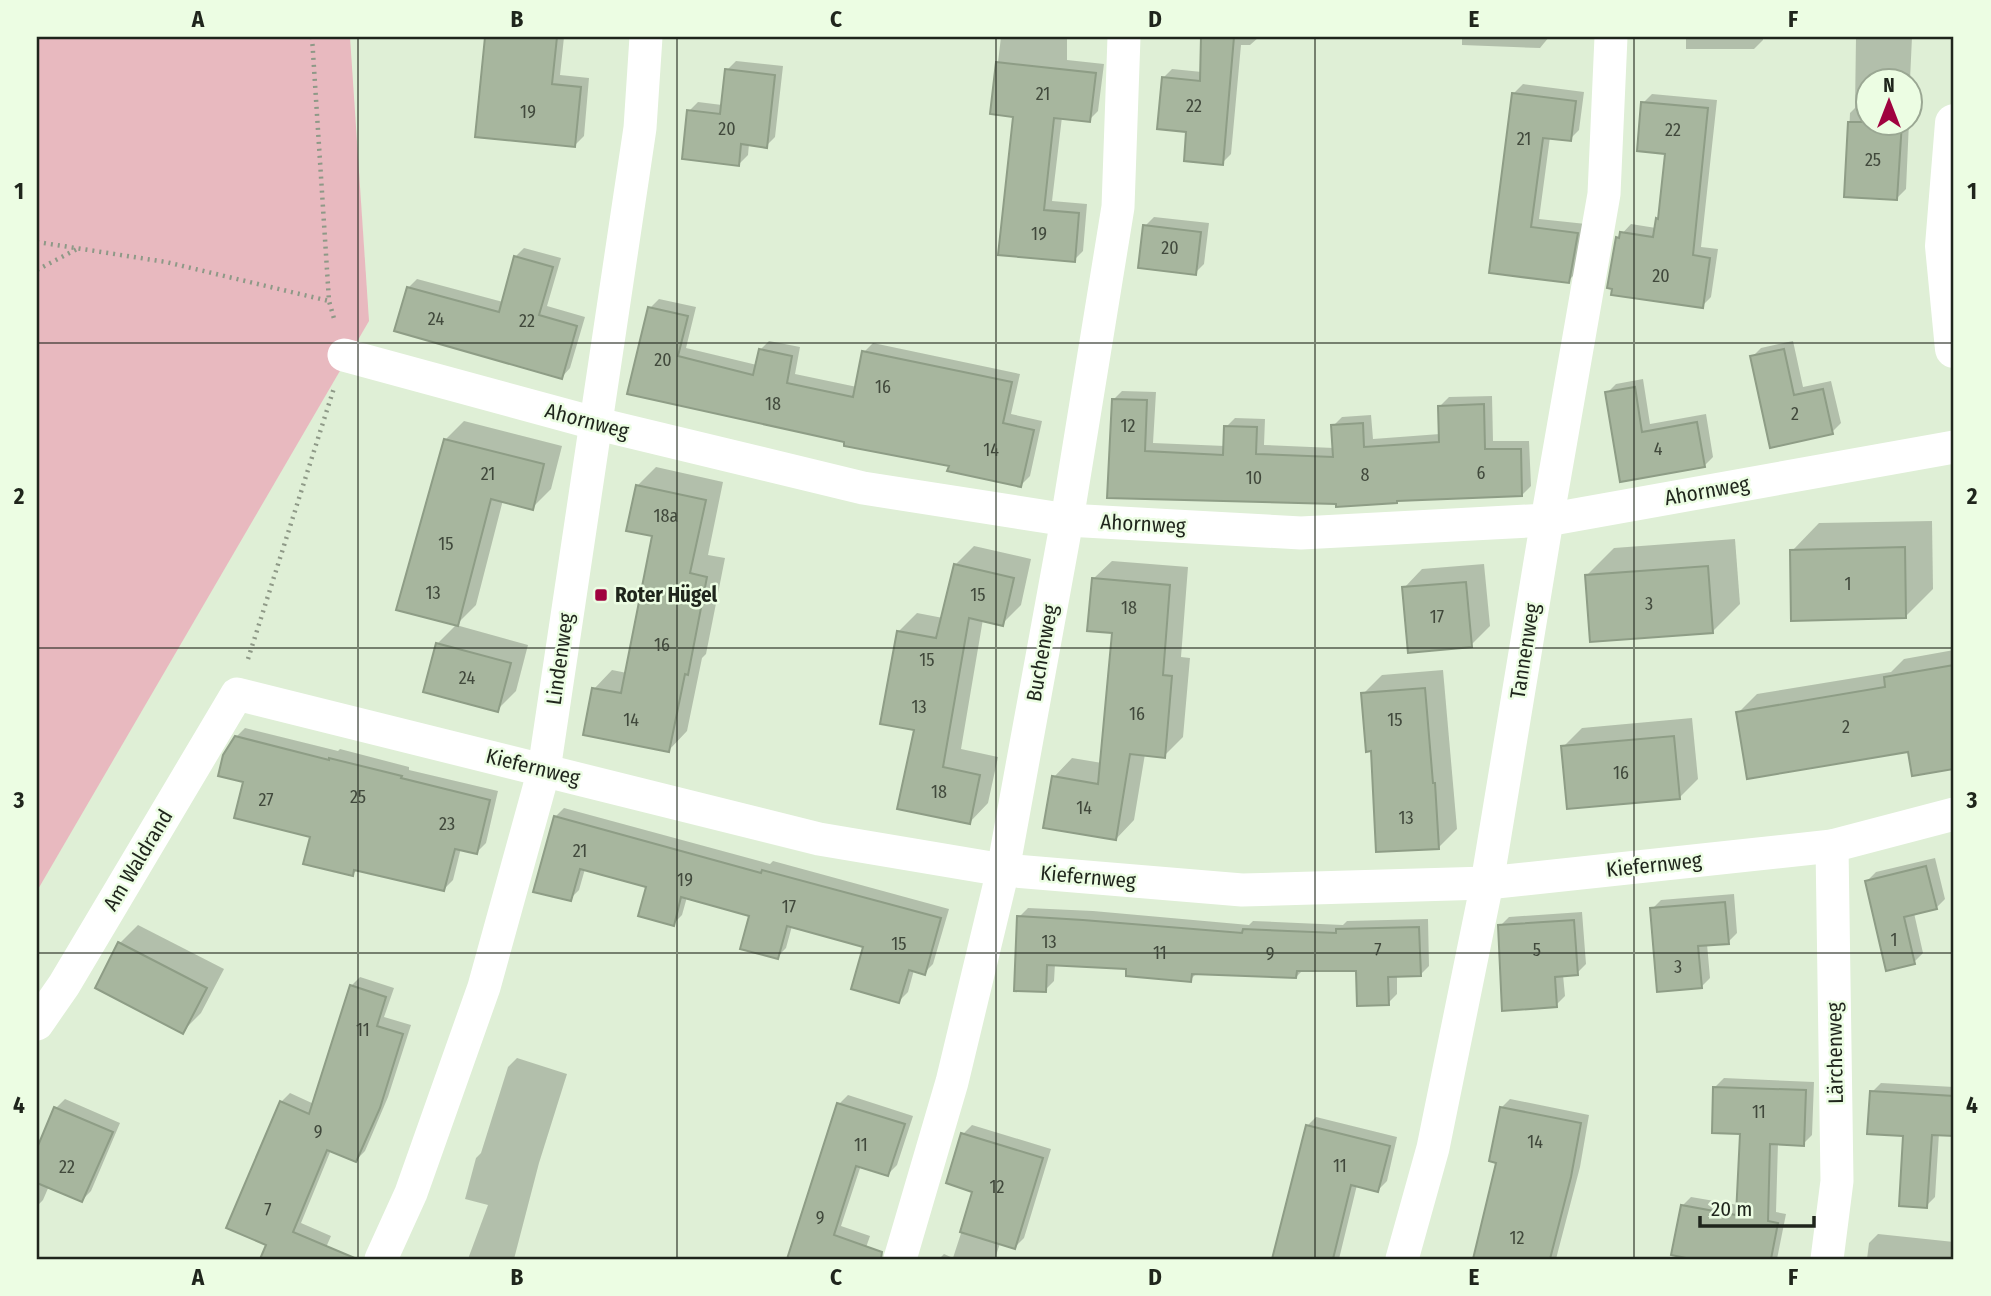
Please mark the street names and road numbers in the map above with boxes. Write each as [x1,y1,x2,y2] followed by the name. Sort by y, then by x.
[542,397,632,445] street label: Ahornweg
[1663,471,1752,511] street label: Ahornweg
[1100,509,1187,539] street label: Ahornweg
[1505,601,1545,701] street label: Tannenweg
[1021,602,1063,703] street label: Buchenweg
[541,611,579,707] street label: Lindenweg
[483,743,583,791] street label: Kiefernweg
[98,805,178,915] street label: Am Waldrand
[1605,847,1703,883] street label: Kiefernweg
[1039,860,1137,894] street label: Kiefernweg
[1821,1002,1849,1104] street label: Lärchenweg

